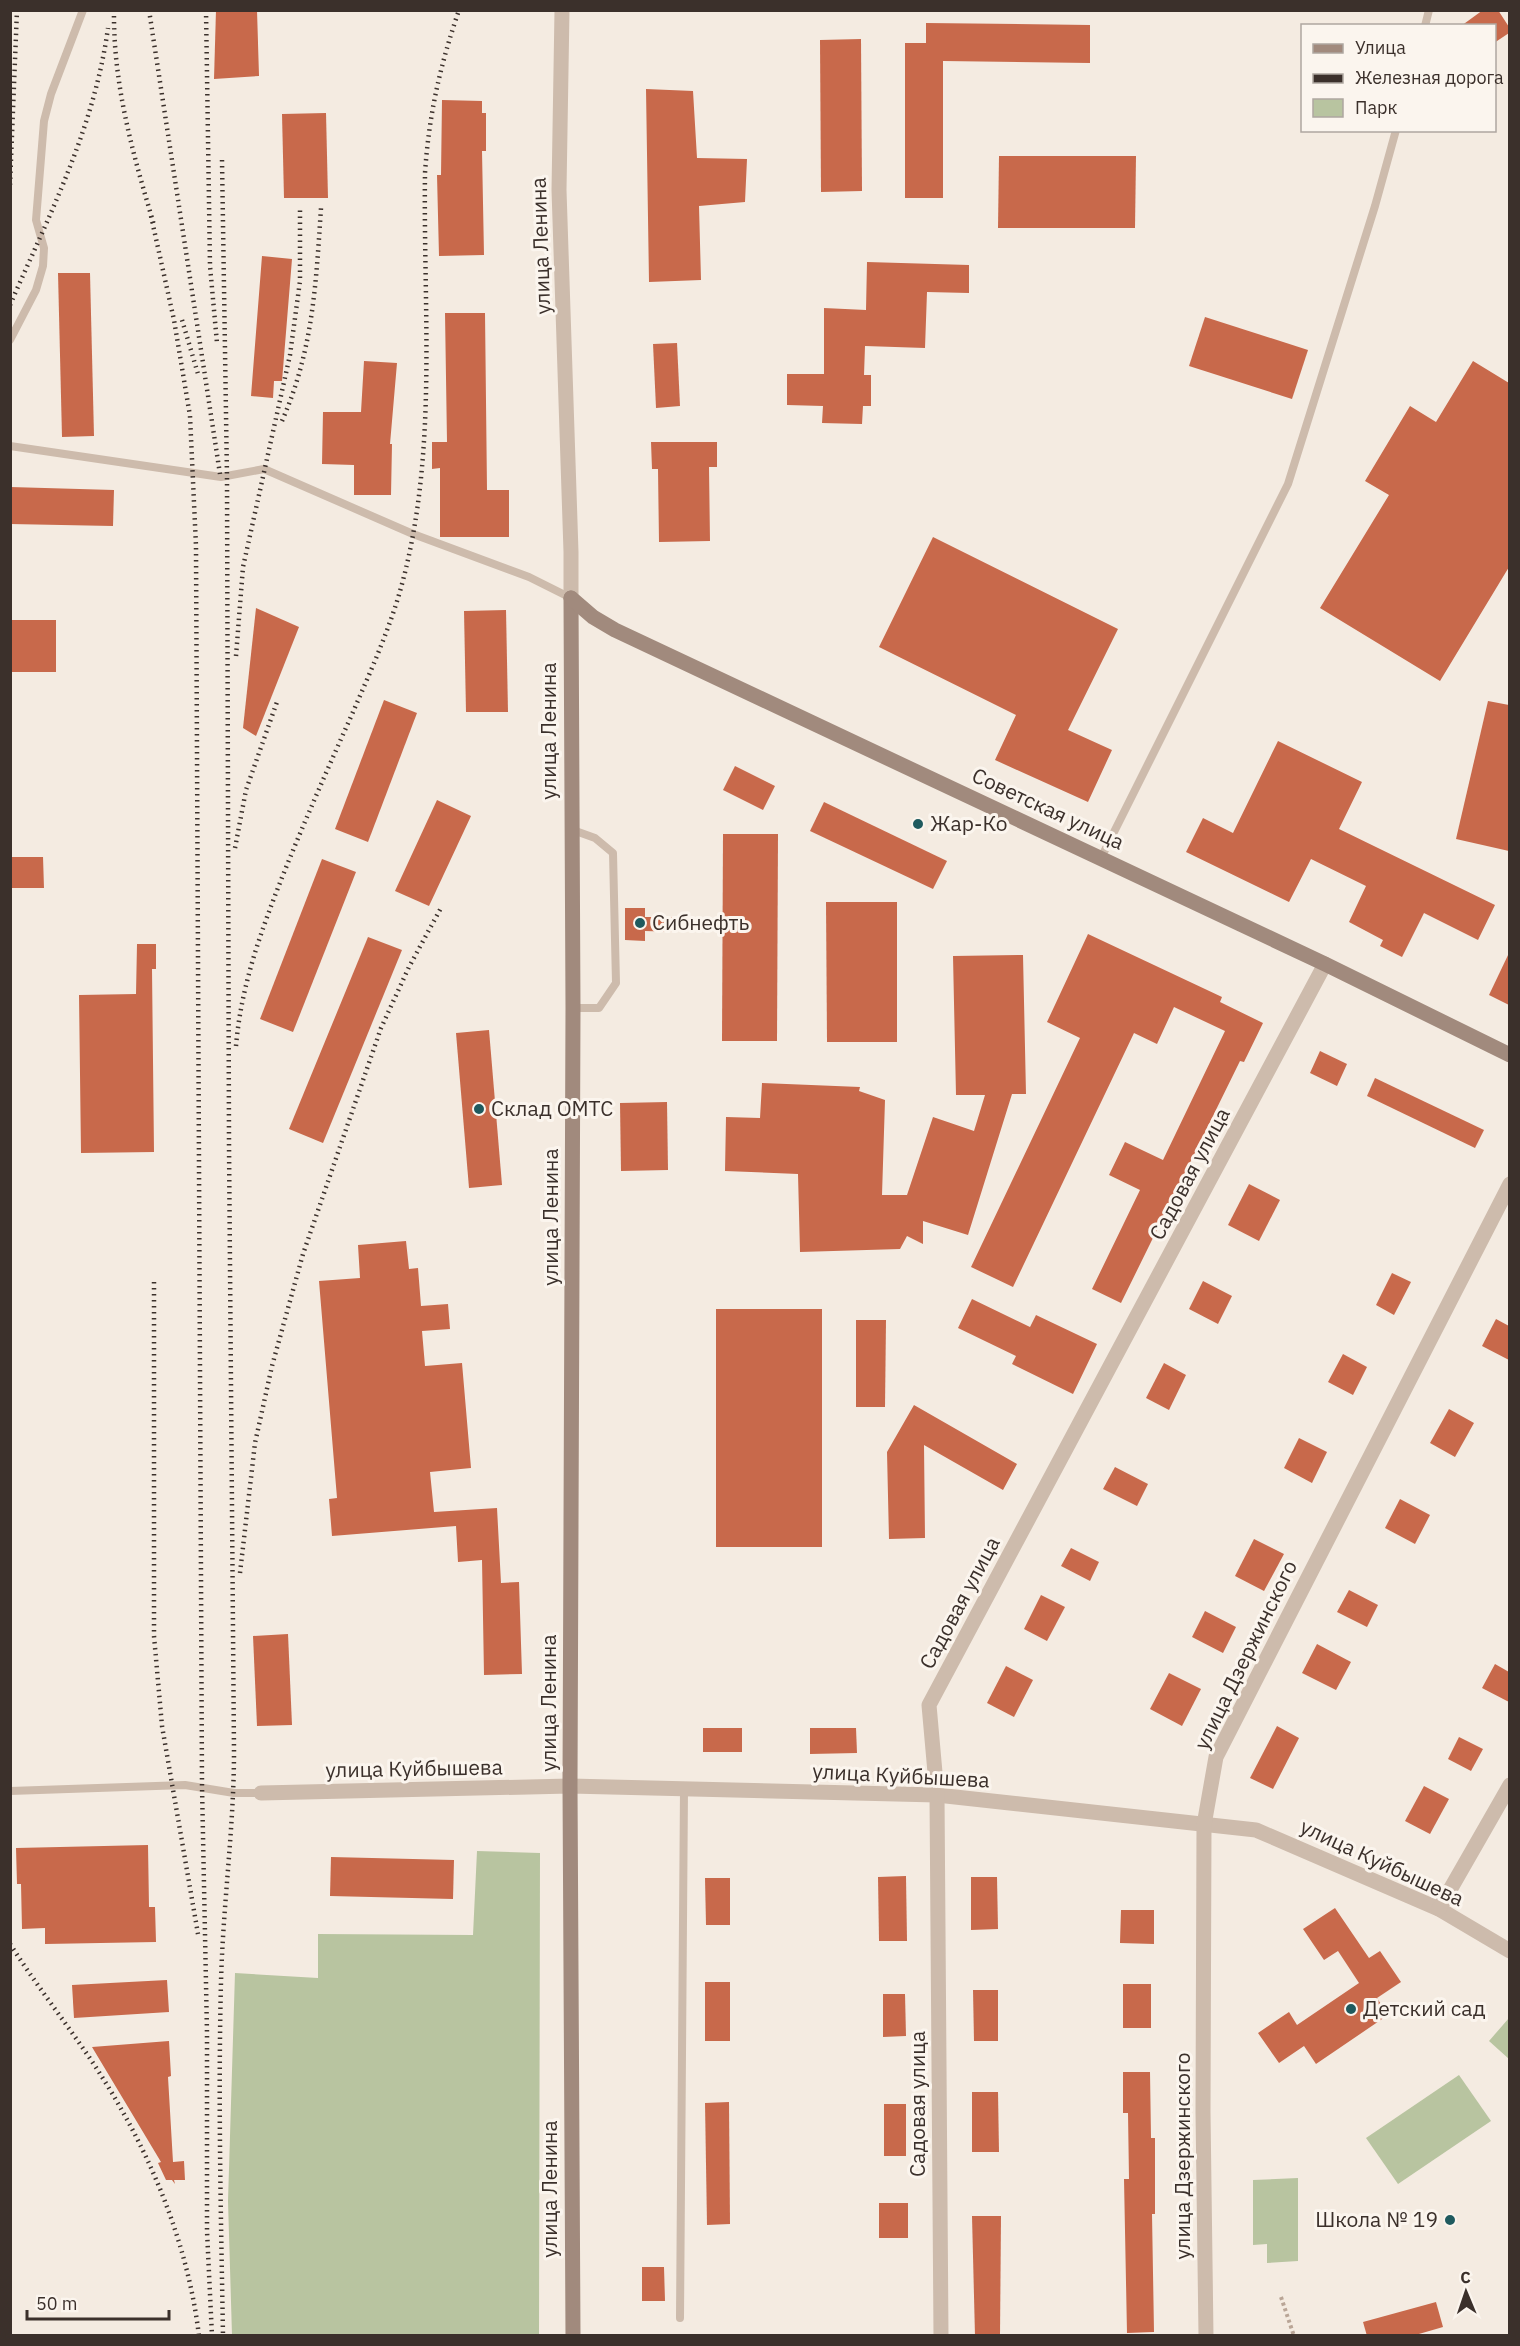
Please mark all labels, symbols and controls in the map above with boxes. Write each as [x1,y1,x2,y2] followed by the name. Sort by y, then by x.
[1301,24,1496,132] legend
[1355,36,1406,59] text: Улица
[1355,66,1504,89] text: Железная дорога
[1355,96,1398,119] text: Парк
[524,177,556,315] street label: улица Ленина
[534,662,562,800] street label: улица Ленина
[968,761,1129,856] street label: Советская улица
[930,809,1008,837] place label: Жар-Ко
[911,817,925,831] marker: Жар-Ко
[652,908,750,936] place label: Сибнефть
[633,916,647,930] marker: Сибнефть
[491,1094,613,1122] place label: Склад ОМТС
[472,1102,486,1116] marker: Склад ОМТС
[1142,1102,1236,1245] street label: Садовая улица
[536,1148,564,1286] street label: улица Ленина
[912,1531,1006,1674] street label: Садовая улица
[1187,1555,1303,1754] street label: улица Дзержинского
[534,1634,562,1772] street label: улица Ленина
[325,1752,503,1784] street label: улица Куйбышева
[812,1756,990,1794] street label: улица Куйбышева
[1296,1812,1469,1912] street label: улица Куйбышева
[1363,1994,1486,2022] place label: Детский сад
[1344,2002,1358,2016] marker: Детский сад
[903,2031,931,2177] street label: Садовая улица
[1168,2052,1196,2260] street label: улица Дзержинского
[535,2120,563,2258] street label: улица Ленина
[1315,2205,1438,2233] place label: Школа № 19
[1443,2213,1457,2227] marker: Школа № 19
[1436,2262,1496,2322] north arrow
[1460,2267,1471,2287] text: С
[27,2283,170,2321] scale bar
[36,2292,78,2315] text: 50 m

